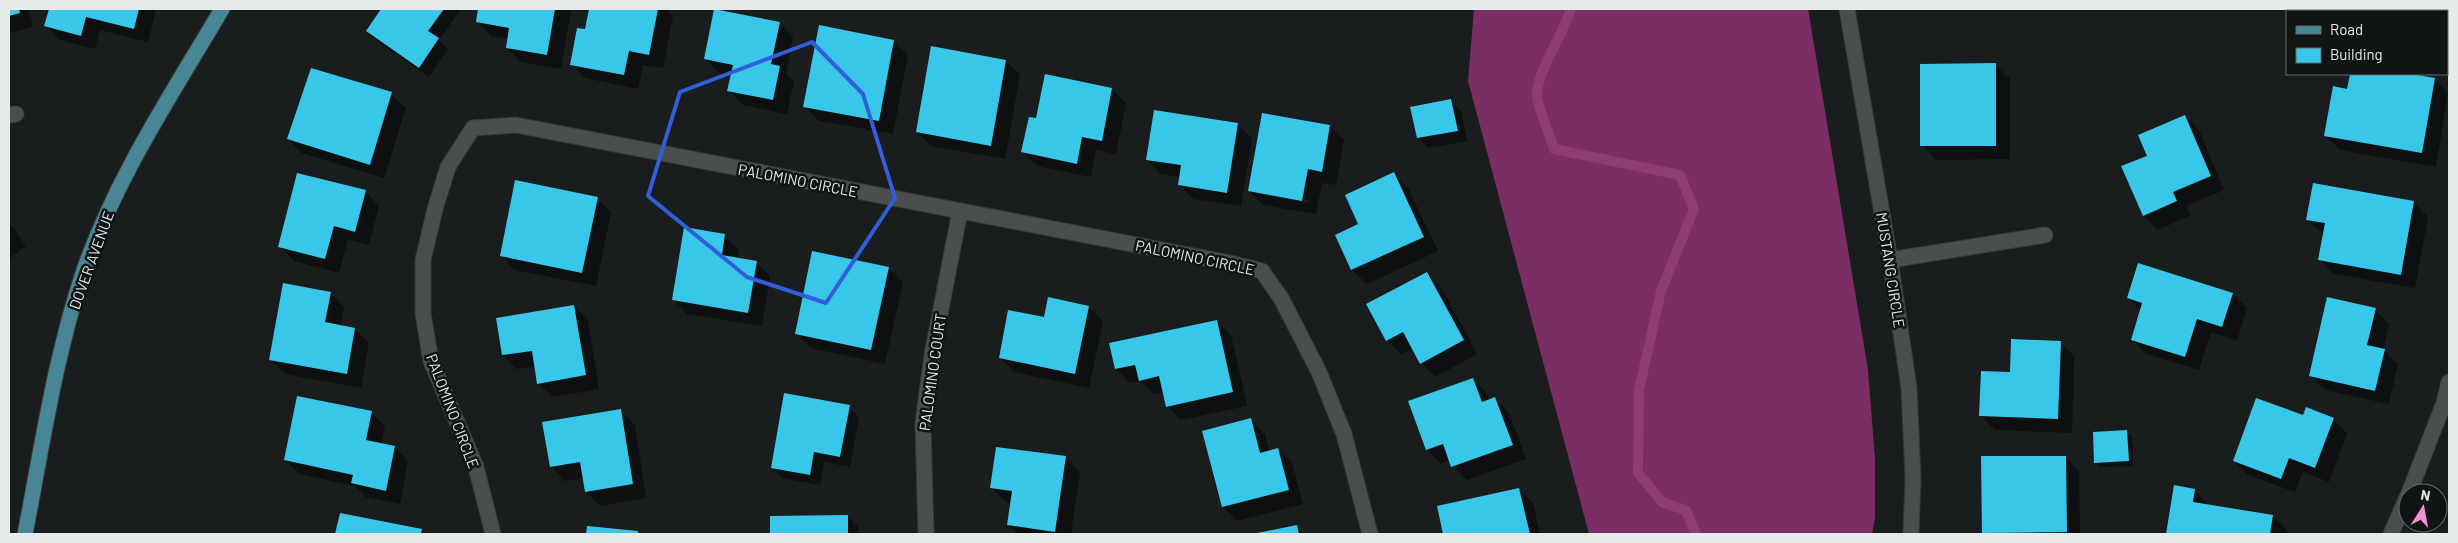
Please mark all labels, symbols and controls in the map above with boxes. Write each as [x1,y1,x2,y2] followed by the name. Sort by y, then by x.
[2286,10,2448,75] legend
[2330,20,2363,38] text: Road
[2330,45,2383,63] text: Building
[737,160,859,200] street label: PALOMINO CIRCLE
[65,208,117,312] street label: DOVER AVENUE
[1873,211,1909,329] street label: MUSTANG CIRCLE
[1134,236,1256,278] street label: PALOMINO CIRCLE
[915,312,949,432] street label: PALOMINO COURT
[423,351,483,471] street label: PALOMINO CIRCLE
[2398,483,2448,533] north arrow
[2419,486,2432,504] text: N

